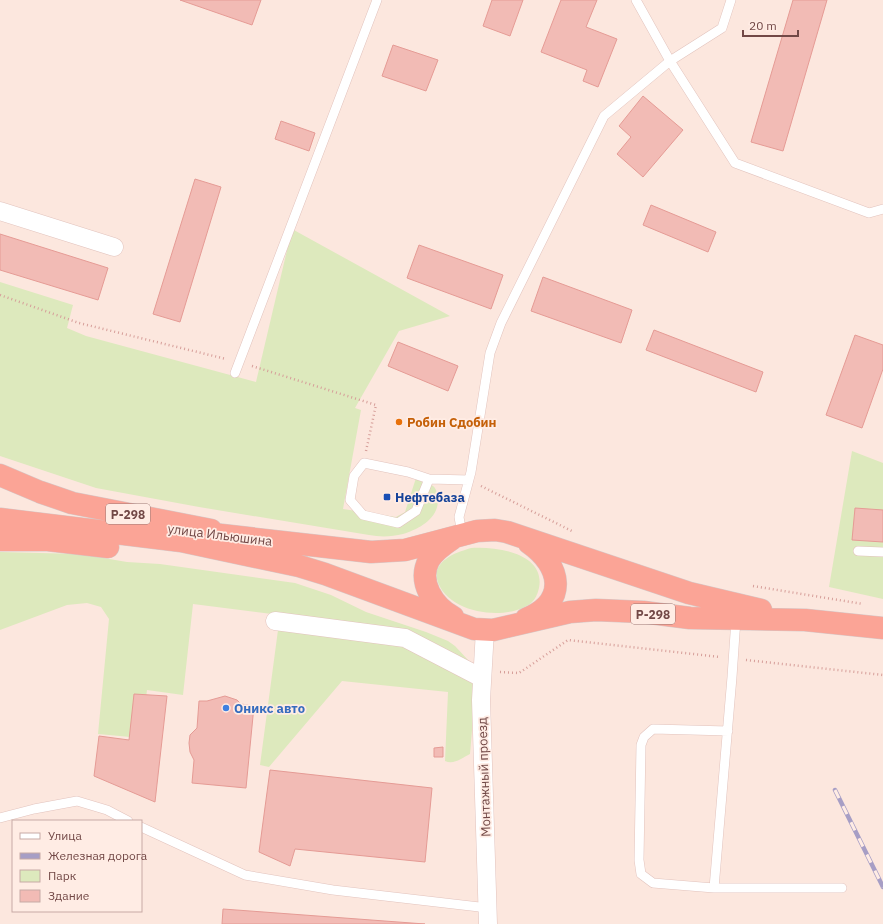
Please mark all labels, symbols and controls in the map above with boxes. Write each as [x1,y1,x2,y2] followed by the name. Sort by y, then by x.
[743,12,798,38] scale bar
[749,18,777,33] text: 20 m
[407,414,497,431] place label: Робин Сдобин
[394,417,404,427] marker: Робин Сдобин
[395,489,465,506] place label: Нефтебаза
[382,492,392,502] marker: Нефтебаза
[106,504,150,524] road number: Р-298
[167,520,273,550] street label: улица Ильюшина
[631,604,675,624] road number: Р-298
[234,700,305,717] place label: Оникс авто
[221,703,231,713] marker: Оникс авто
[473,717,495,837] street label: Монтажный проезд
[12,820,142,912] legend
[48,828,82,843] text: Улица
[48,848,148,863] text: Железная дорога
[48,868,77,883] text: Парк
[48,888,90,903] text: Здание

